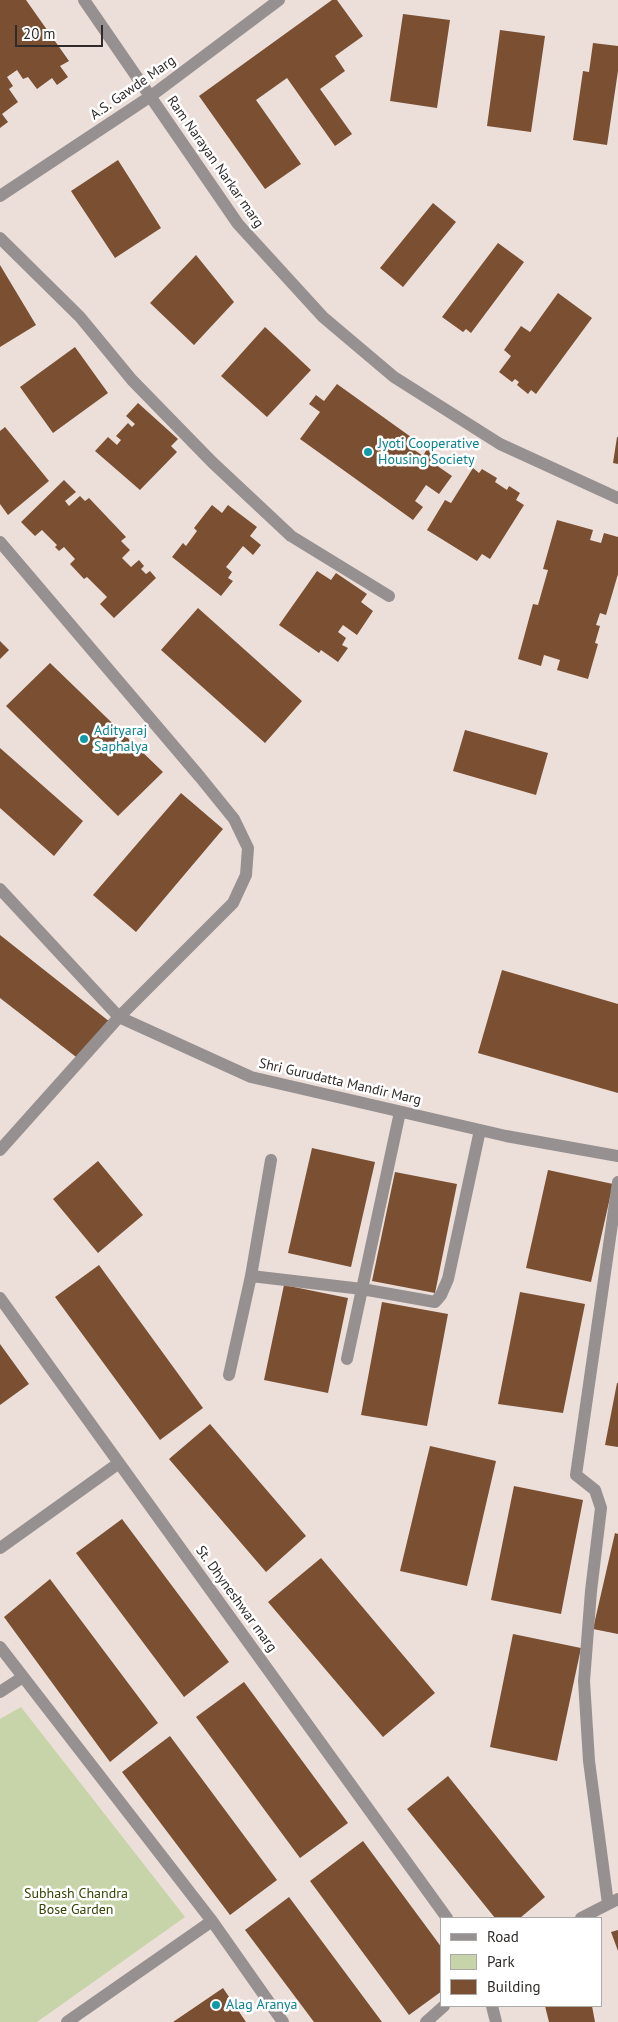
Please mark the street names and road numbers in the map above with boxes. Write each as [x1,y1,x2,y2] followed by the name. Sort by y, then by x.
[87,52,179,124] street label: A.S. Gawde Marg
[163,93,267,231] street label: Ram Narayan Narkar marg
[257,1055,423,1109] street label: Shri Gurudatta Mandir Marg
[192,1543,280,1655] street label: St. Dhyneshwar marg

